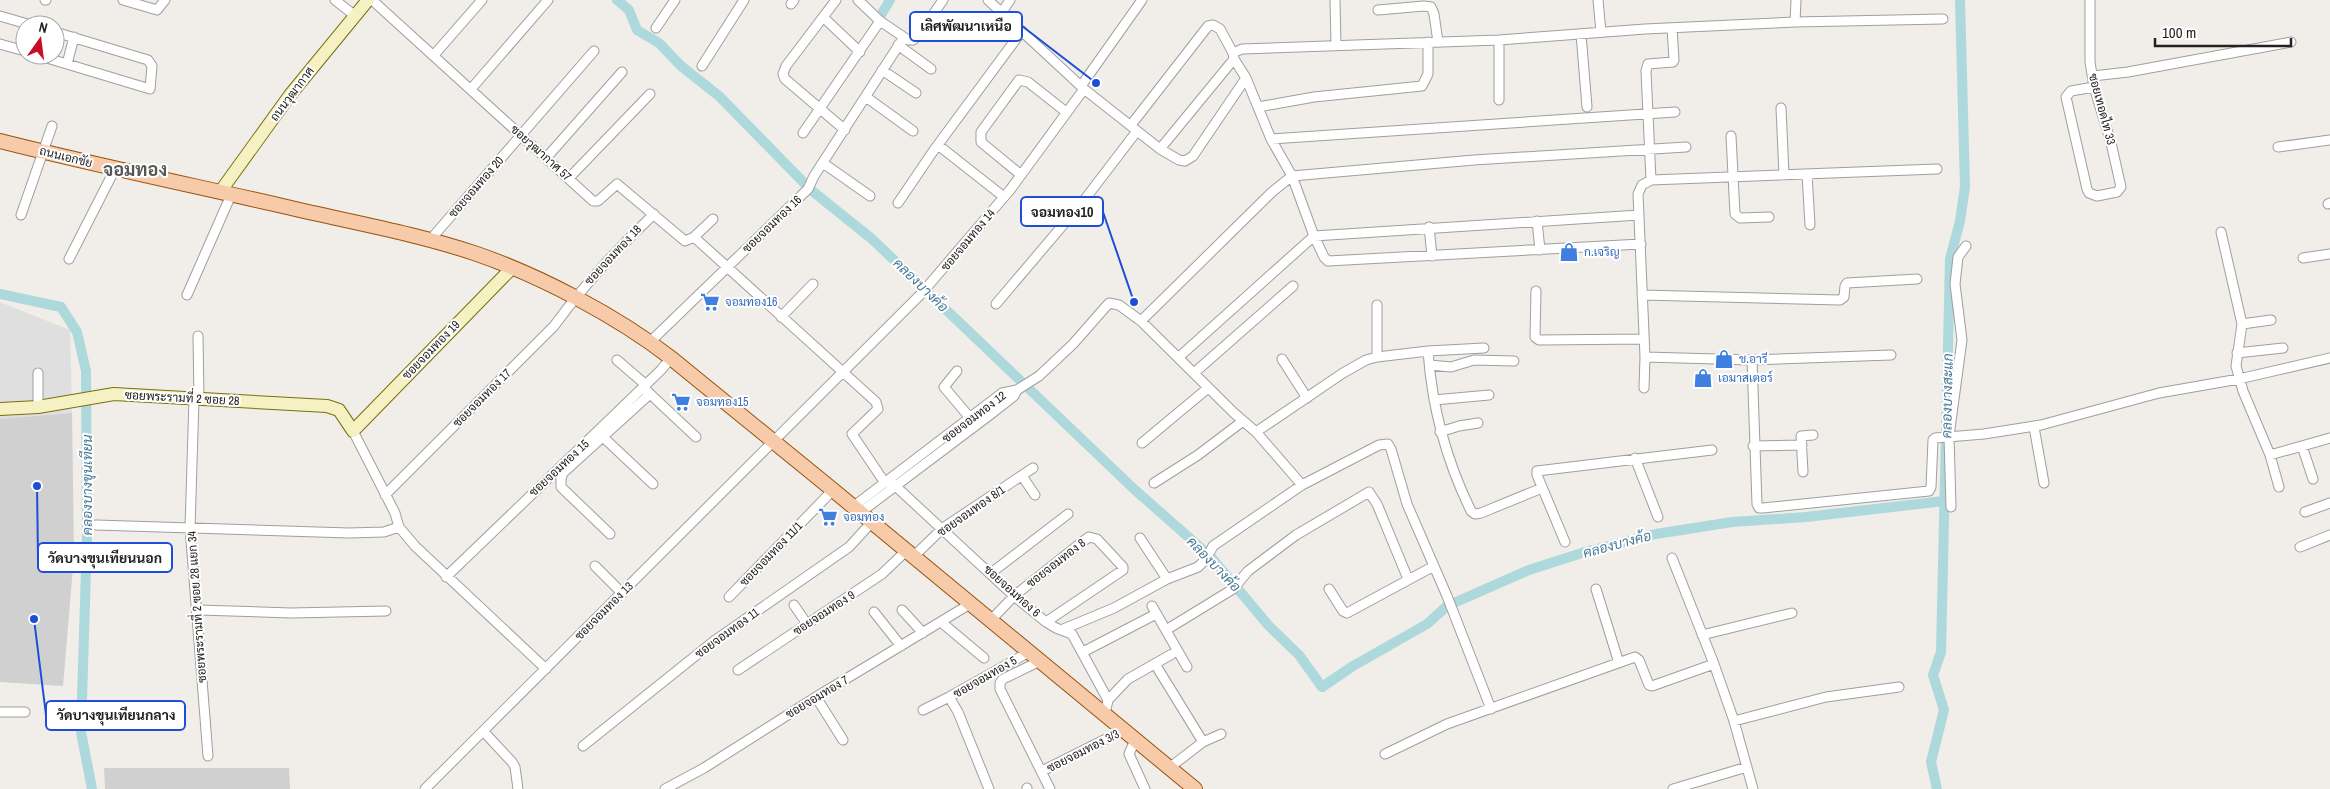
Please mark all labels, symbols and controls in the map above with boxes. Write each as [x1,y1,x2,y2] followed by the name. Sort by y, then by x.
[910,12,1022,41] callout: เลิศพัฒนาเหนือ
[15,15,65,65] north arrow
[2155,15,2291,47] scale bar
[920,17,1012,35] text: เลิศพัฒนาเหนือ
[37,18,49,37] text: N
[2162,22,2196,43] text: 100 m
[266,64,318,125] street label: ถนนวุฒากาศ
[2085,72,2119,146] street label: ซอยเทอดไท 33
[506,121,575,186] street label: ซอยวุฒากาศ 57
[38,143,94,171] street label: ถนนเอกชัย
[445,153,507,221] street label: ซอยจอมทอง 20
[103,157,167,182] district label: จอมทอง
[739,192,805,256] street label: ซอยจอมทอง 16
[1021,197,1103,226] callout: จอมทอง10
[1031,203,1093,221] text: จอมทอง10
[937,205,999,274] street label: ซอยจอมทอง 14
[581,222,645,288] street label: ซอยจอมทอง 18
[1558,241,1580,263] shop icon: ก.เจริญ
[1584,244,1620,260] place label: ก.เจริญ
[890,254,952,316] water label: คลองบางค้อ
[699,291,721,313] supermarket icon: จอมทอง16
[725,294,777,310] place label: จอมทอง16
[399,317,463,383] street label: ซอยจอมทอง 19
[1713,348,1735,370] shop icon: ช.อารี
[1739,351,1768,367] place label: ช.อารี
[1937,353,1957,439] water label: คลองบางสะแก
[449,365,515,431] street label: ซอยจอมทอง 17
[1692,367,1714,389] shop icon: เอมาสเตอร์
[1718,370,1773,386] place label: เอมาสเตอร์
[124,384,240,409] street label: ซอยพระรามที่ 2 ซอย 28
[939,388,1009,446] street label: ซอยจอมทอง 12
[670,391,692,413] supermarket icon: จอมทอง15
[696,394,749,410] place label: จอมทอง15
[78,434,97,536] water label: คลองบางขุนเทียน
[526,436,593,500] street label: ซอยจอมทอง 15
[934,481,1008,540] street label: ซอยจอมทอง 8/1
[817,506,839,528] supermarket icon: จอมทอง
[843,509,884,525] place label: จอมทอง
[736,518,806,590] street label: ซอยจอมทอง 11/1
[1581,526,1653,562] water label: คลองบางค้อ
[181,530,210,684] street label: ซอยพระรามที่ 2 ซอย 28 แยก 34
[1183,533,1245,595] water label: คลองบางค้อ
[1023,535,1089,591] street label: ซอยจอมทอง 8
[38,543,172,572] callout: วัดบางขุนเทียนนอก
[48,549,162,569] text: วัดบางขุนเทียนนอก
[980,561,1044,621] street label: ซอยจอมทอง 6
[571,578,637,644] street label: ซอยจอมทอง 13
[790,587,858,639] street label: ซอยจอมทอง 9
[692,604,763,662] street label: ซอยจอมทอง 11
[950,652,1020,702] street label: ซอยจอมทอง 5
[782,672,852,722] street label: ซอยจอมทอง 7
[46,701,185,730] callout: วัดบางขุนเทียนกลาง
[56,706,176,726] text: วัดบางขุนเทียนกลาง
[1044,726,1122,776] street label: ซอยจอมทอง 3/3

